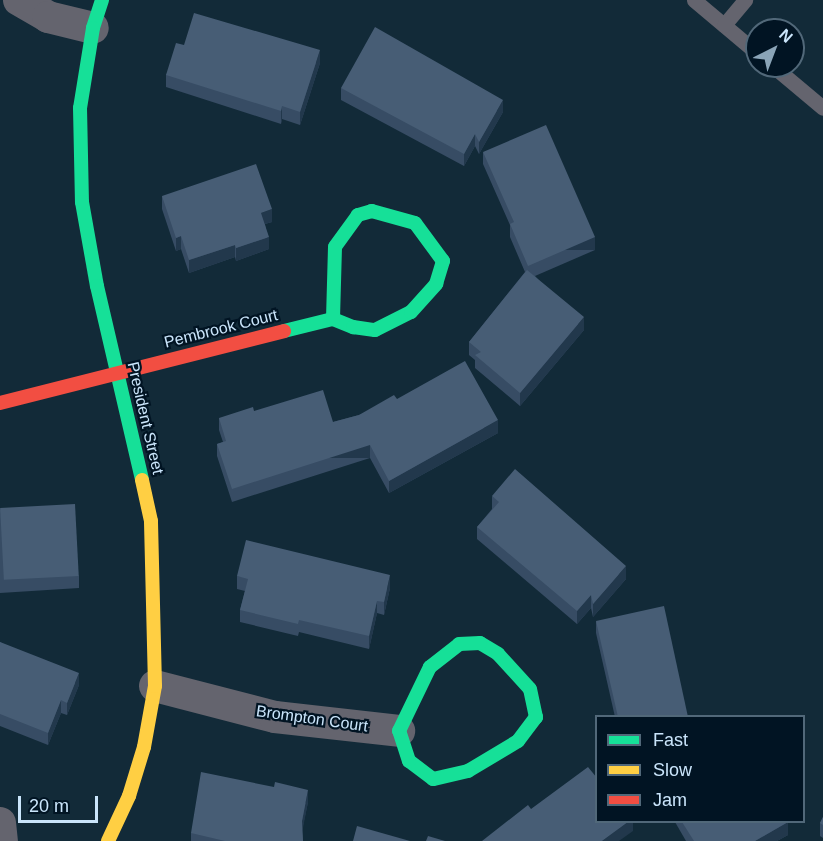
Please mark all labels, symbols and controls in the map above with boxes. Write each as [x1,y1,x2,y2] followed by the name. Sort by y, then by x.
[745,18,805,78] north arrow
[776,26,796,46] text: N
[162,306,280,352] street label: Pembrook Court
[123,360,167,476] street label: President Street
[255,702,369,736] street label: Brompton Court
[595,715,805,823] legend
[653,730,688,750] text: Fast
[653,760,692,780] text: Slow
[21,784,100,822] scale bar
[653,790,687,810] text: Jam
[29,796,69,816] text: 20 m

